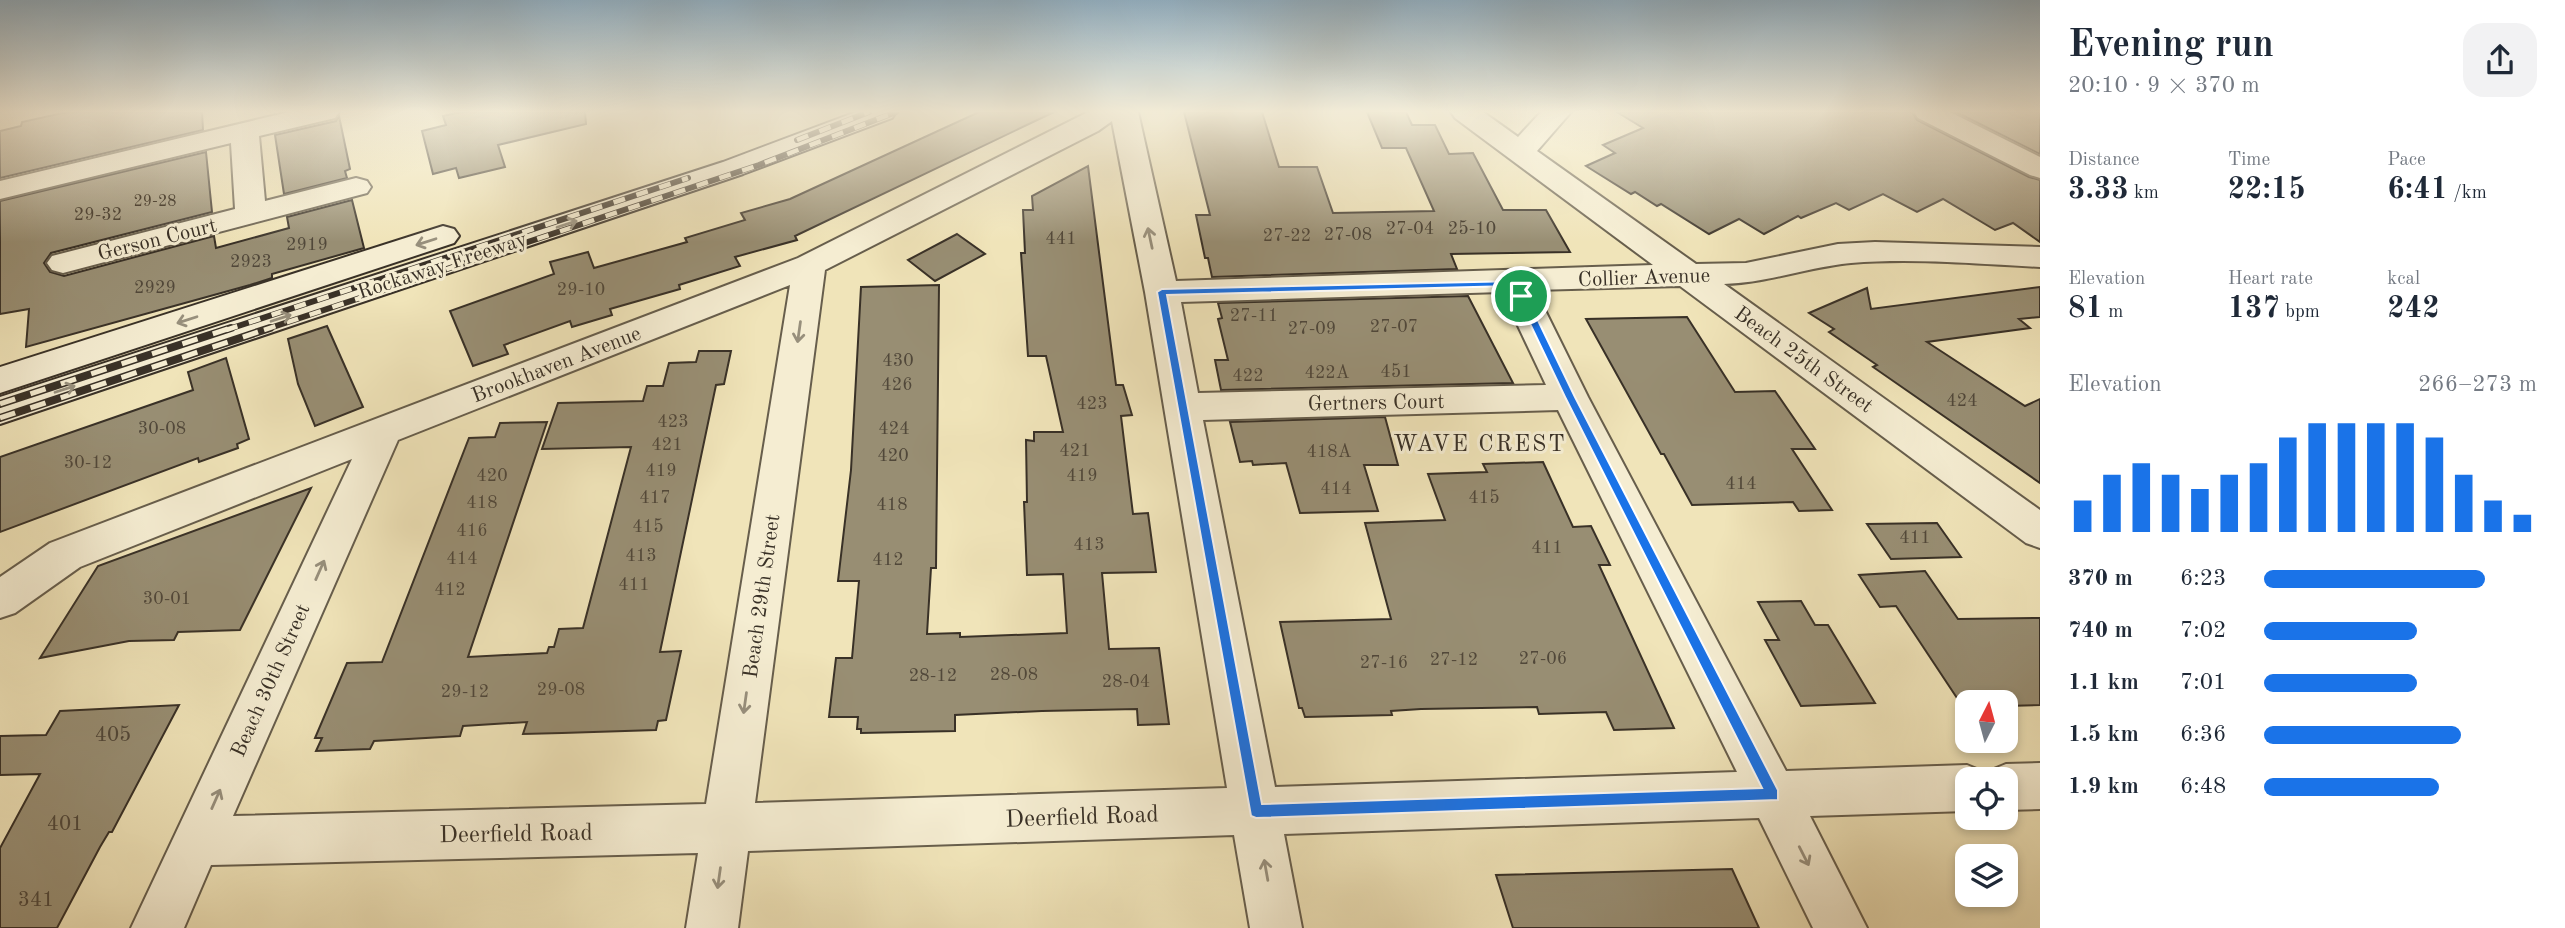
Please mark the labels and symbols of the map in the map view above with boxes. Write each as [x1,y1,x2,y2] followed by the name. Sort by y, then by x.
[133,194,177,210] house number: 29-28
[74,206,122,224] house number: 29-32
[96,216,219,265] street label: Gerson Court
[555,216,577,229] one-way arrow
[1386,220,1434,238] house number: 27-04
[1448,220,1496,238] house number: 25-10
[1324,226,1372,244] house number: 27-08
[1143,227,1157,250] one-way arrow
[1263,227,1311,245] house number: 27-22
[355,229,530,304] street label: Rockaway Freeway
[1045,230,1077,248] house number: 441
[286,236,328,254] house number: 2919
[416,236,438,249] one-way arrow
[230,253,272,271] house number: 2923
[1491,266,1551,326] pin
[1578,266,1711,291] street label: Collier Avenue
[134,279,176,297] house number: 2929
[557,281,605,299] house number: 29-10
[1730,303,1876,417] street label: Beach 25th Street
[1230,307,1278,325] house number: 27-11
[269,311,291,323] one-way arrow
[176,314,198,327] one-way arrow
[1370,318,1418,336] house number: 27-07
[793,320,806,343] one-way arrow
[1288,320,1336,338] house number: 27-09
[469,323,644,407] street label: Brookhaven Avenue
[882,352,914,370] house number: 430
[1380,363,1412,381] house number: 451
[1304,364,1350,382] house number: 422A
[1232,367,1264,385] house number: 422
[881,376,913,394] house number: 426
[53,382,75,395] one-way arrow
[1307,392,1445,415] street label: Gertners Court
[1946,392,1978,410] house number: 424
[1076,395,1108,413] house number: 423
[657,413,689,431] house number: 423
[138,420,186,438] house number: 30-08
[878,420,910,438] house number: 424
[1393,433,1567,456] district label: WAVE CREST
[651,436,683,454] house number: 421
[1059,442,1091,460] house number: 421
[1306,443,1352,461] house number: 418A
[877,447,909,465] house number: 420
[64,454,112,472] house number: 30-12
[645,462,677,480] house number: 419
[476,467,508,485] house number: 420
[1066,467,1098,485] house number: 419
[1725,475,1757,493] house number: 414
[1320,480,1352,498] house number: 414
[639,489,671,507] house number: 417
[1468,489,1500,507] house number: 415
[466,494,498,512] house number: 418
[876,496,908,514] house number: 418
[741,513,784,680] street label: Beach 29th Street
[632,518,664,536] house number: 415
[456,522,488,540] house number: 416
[1899,529,1931,547] house number: 411
[1073,536,1105,554] house number: 413
[1531,539,1563,557] house number: 411
[625,547,657,565] house number: 413
[446,550,478,568] house number: 414
[872,551,904,569] house number: 412
[314,560,327,581] one-way arrow
[618,576,650,594] house number: 411
[434,581,466,599] house number: 412
[143,590,191,608] house number: 30-01
[228,601,315,761] street label: Beach 30th Street
[1519,650,1567,668] house number: 27-06
[1430,651,1478,669] house number: 27-12
[1360,654,1408,672] house number: 27-16
[990,666,1038,684] house number: 28-08
[909,667,957,685] house number: 28-12
[1102,673,1150,691] house number: 28-04
[537,681,585,699] house number: 29-08
[441,683,489,701] house number: 29-12
[1955,690,2018,752] north arrow
[738,691,751,714] one-way arrow
[95,725,131,746] house number: 405
[210,789,223,810] one-way arrow
[1005,803,1159,833] street label: Deerfield Road
[47,814,83,835] house number: 401
[439,822,593,848] street label: Deerfield Road
[1798,845,1812,866] one-way arrow
[1259,859,1272,882] one-way arrow
[713,866,726,889] one-way arrow
[18,890,54,911] house number: 341

